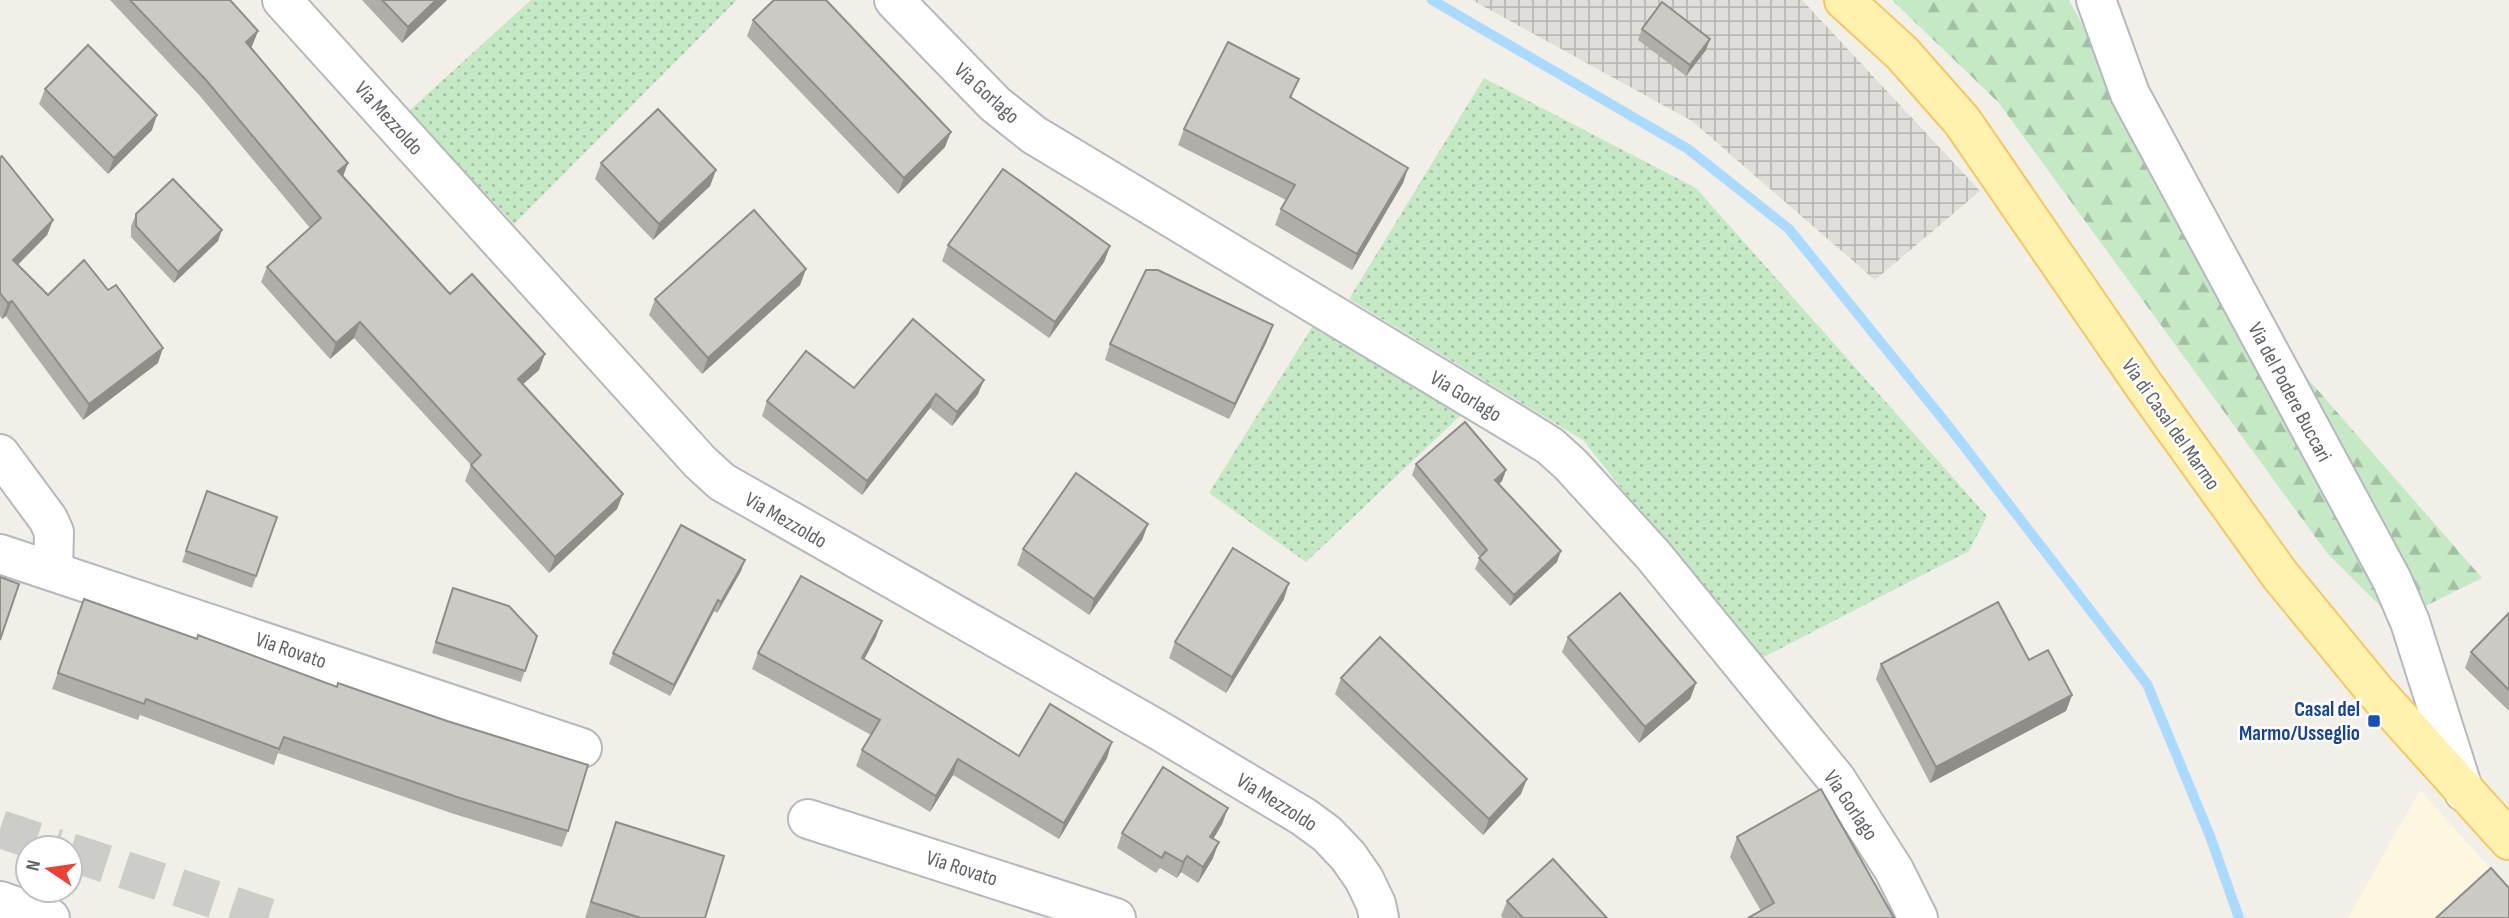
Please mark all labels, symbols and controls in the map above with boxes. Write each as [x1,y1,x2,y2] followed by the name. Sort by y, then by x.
[949,58,1024,129] street label: Via Gorlago
[349,76,428,160] street label: Via Mezzoldo
[2242,318,2337,466] street label: Via del Podere Buccari
[2116,354,2225,495] street label: Via di Casal del Marmo
[1425,365,1506,427] street label: Via Gorlago
[740,487,831,554] street label: Via Mezzoldo
[252,627,330,674] street label: Via Rovato
[2239,697,2360,746] place label: Casal del Marmo/Usseglio
[2366,713,2382,729] marker: Casal del Marmo/Usseglio
[1818,766,1883,845] street label: Via Gorlago
[1232,768,1322,837] street label: Via Mezzoldo
[14,834,84,904] north arrow
[923,845,1001,892] street label: Via Rovato
[22,858,46,873] text: N

